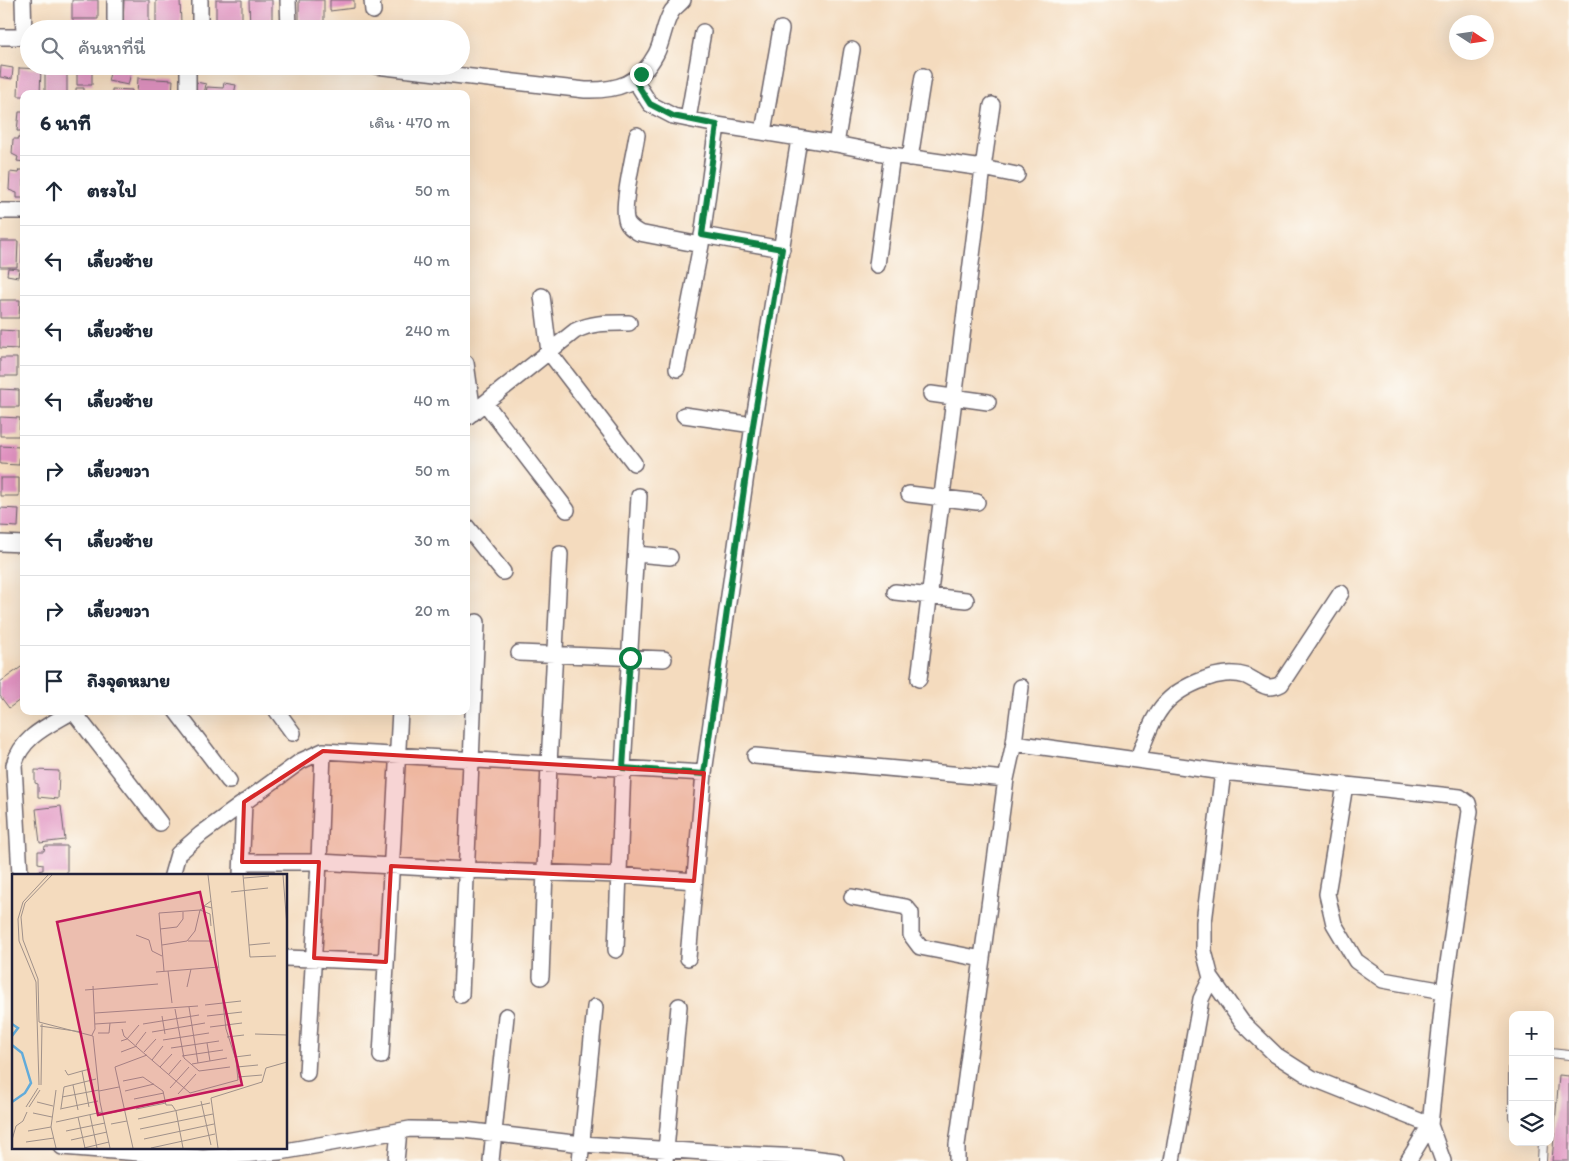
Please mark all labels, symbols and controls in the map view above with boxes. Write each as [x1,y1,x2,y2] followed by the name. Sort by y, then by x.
[1449,15,1494,60] north arrow
[20,20,470,75] search box
[38,34,66,62] icon: search
[78,36,146,59] text: ค้นหาที่นี่
[630,63,653,86] route end
[40,110,91,135] text: 6 นาที
[369,113,450,132] text: เดิน · 470 m
[40,177,68,205] icon: ahead
[87,179,137,202] text: ตรงไป
[415,181,450,200] text: 50 m
[40,247,68,275] icon: left
[87,249,153,272] text: เลี้ยวซ้าย
[413,251,450,270] text: 40 m
[40,317,68,345] icon: left
[87,319,153,342] text: เลี้ยวซ้าย
[405,321,450,340] text: 240 m
[40,387,68,415] icon: left
[87,389,153,412] text: เลี้ยวซ้าย
[413,391,450,410] text: 40 m
[40,457,68,485] icon: right
[87,459,150,482] text: เลี้ยวขวา
[415,461,450,480] text: 50 m
[40,527,68,555] icon: left
[87,529,153,552] text: เลี้ยวซ้าย
[414,531,450,550] text: 30 m
[40,597,68,625] icon: right
[87,599,150,622] text: เลี้ยวขวา
[415,601,450,620] text: 20 m
[619,647,642,670] route start
[40,667,68,695] icon: arrive
[87,669,170,692] text: ถึงจุดหมาย
[12,874,288,1148] inset map
[1509,1011,1554,1146] map controls
[1509,1011,1554,1056] button: +
[1509,1056,1554,1101] button: −
[1509,1101,1554,1146] button: layers

